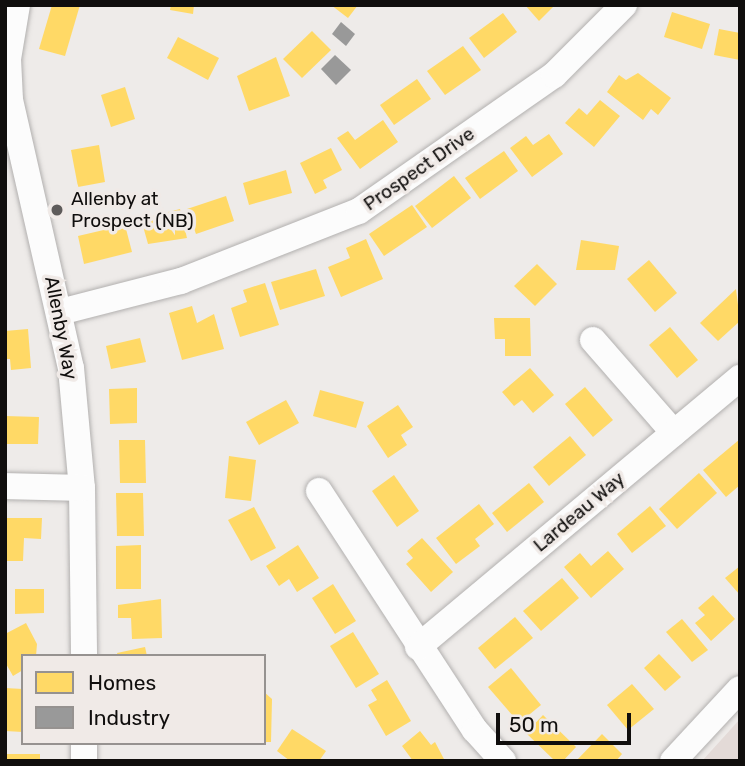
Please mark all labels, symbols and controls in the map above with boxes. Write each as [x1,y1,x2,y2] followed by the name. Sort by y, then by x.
[359,122,479,216] street label: Prospect Drive
[71,188,194,232] place label: Allenby at Prospect (NB)
[49,202,65,218] marker: Allenby at Prospect (NB)
[40,274,82,382] street label: Allenby Way
[529,467,629,557] street label: Lardeau Way
[21,654,266,745] legend
[88,670,156,695] text: Homes
[500,700,635,744] scale bar
[88,705,170,730] text: Industry
[509,712,559,737] text: 50 m

